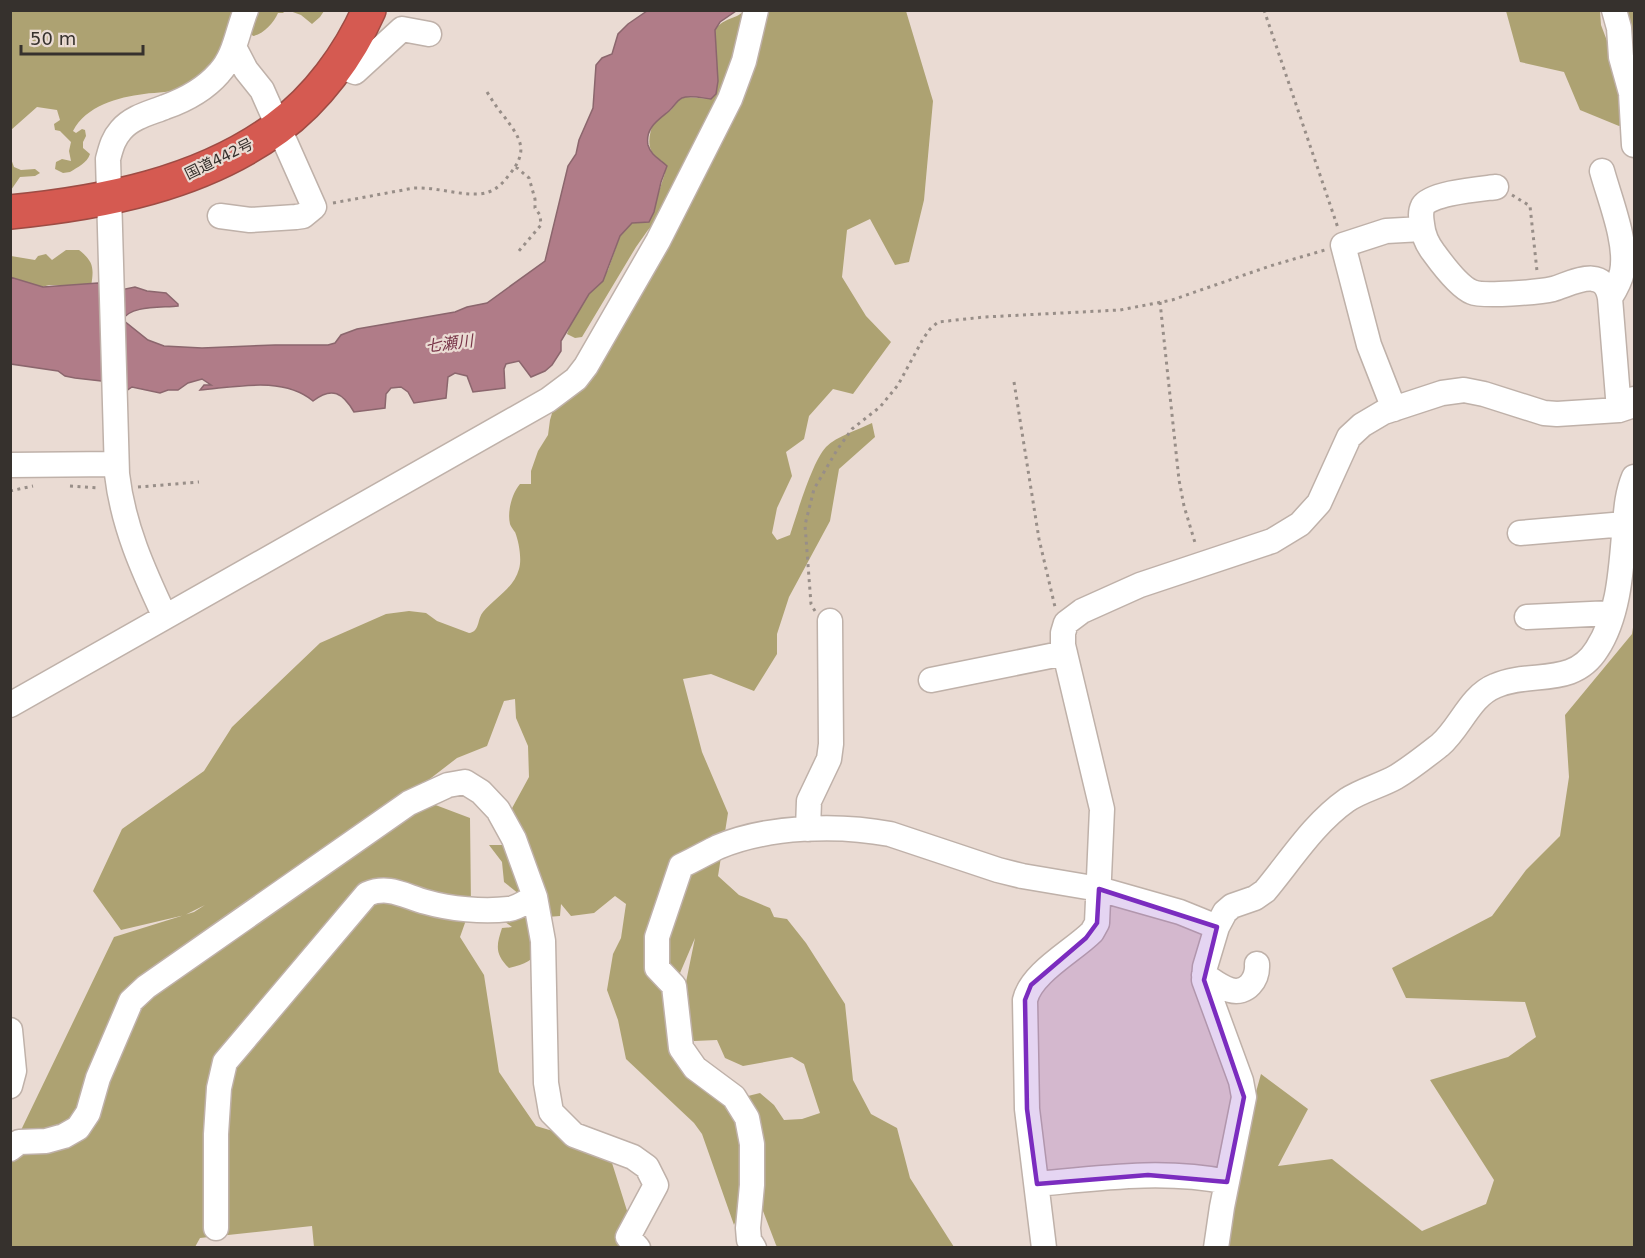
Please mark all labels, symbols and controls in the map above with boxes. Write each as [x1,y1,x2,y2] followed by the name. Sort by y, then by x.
[21,18,142,56] scale bar
[30,28,76,49] text: 50 m
[182,135,256,183] street label: 国道442号
[424,331,476,356] water label: 七瀬川

